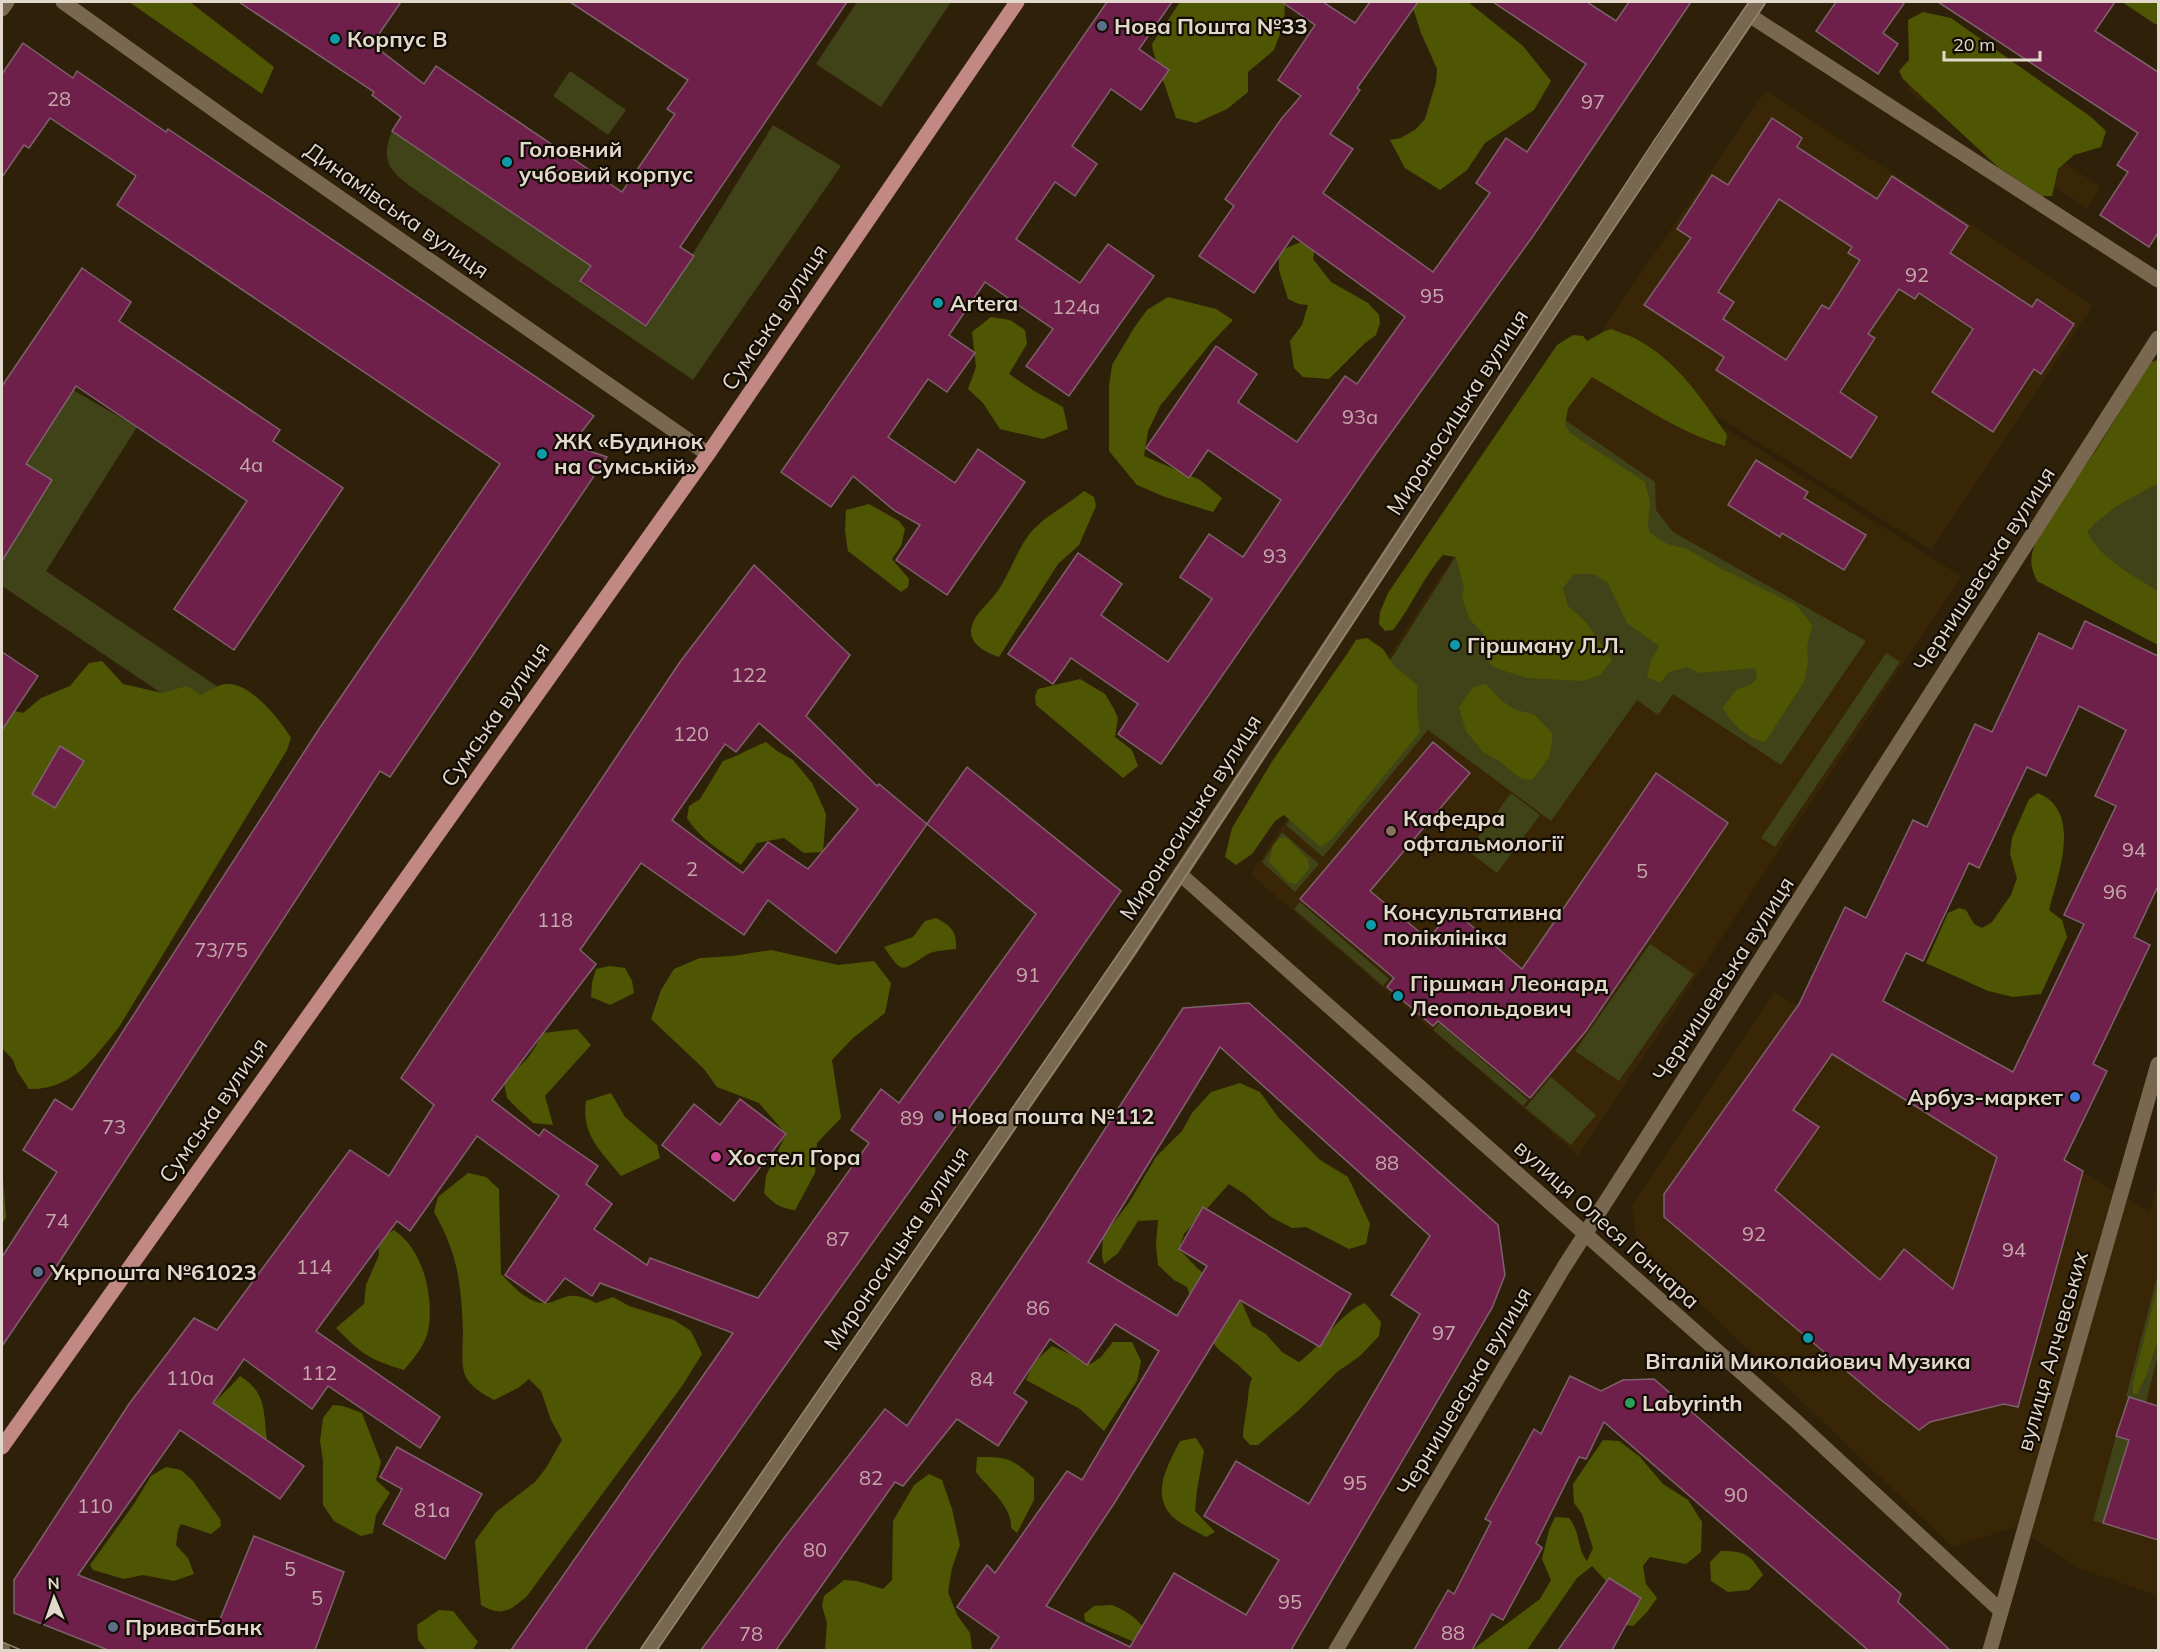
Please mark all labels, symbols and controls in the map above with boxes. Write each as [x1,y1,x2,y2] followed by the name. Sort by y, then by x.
[1114,12,1308,40] place label: Нова Пошта №33
[1095,19,1109,33] marker: Нова Пошта №33
[1944,24,2040,62] scale bar
[347,25,448,53] place label: Корпус В
[328,32,342,46] marker: Корпус В
[1953,33,1995,56] text: 20 m
[47,86,71,111] house number: 28
[1581,89,1605,114] house number: 97
[519,135,693,188] place label: Головний учбовий корпус
[299,136,495,284] street label: Динамівська вулиця
[500,155,514,169] marker: Головний учбовий корпус
[715,238,833,396] street label: Сумська вулиця
[1905,262,1929,287] house number: 92
[1420,283,1444,308] house number: 95
[950,289,1018,317] place label: Artera
[1052,294,1100,319] house number: 124а
[931,296,945,310] marker: Artera
[1380,304,1534,520] street label: Мироносицька вулиця
[1342,404,1378,429] house number: 93а
[554,427,704,480] place label: ЖК «Будинок на Сумській»
[535,447,549,461] marker: ЖК «Будинок на Сумській»
[239,452,263,477] house number: 4а
[1907,461,2061,677] street label: Чернишевська вулиця
[1263,543,1287,568] house number: 93
[1467,631,1624,659] place label: Гіршману Л.Л.
[435,636,555,792] street label: Сумська вулиця
[1448,638,1462,652] marker: Гіршману Л.Л.
[731,662,767,687] house number: 122
[1113,709,1267,925] street label: Мироносицька вулиця
[673,721,709,746] house number: 120
[1403,804,1564,857] place label: Кафедра офтальмології
[1384,824,1398,838] marker: Кафедра офтальмології
[2122,837,2146,862] house number: 94
[686,856,698,881] house number: 2
[1636,858,1648,883] house number: 5
[1646,871,1800,1087] street label: Чернишевська вулиця
[2103,879,2127,904] house number: 96
[1383,898,1562,951] place label: Консультативна поліклініка
[537,907,573,932] house number: 118
[1364,918,1378,932] marker: Консультативна поліклініка
[194,937,248,962] house number: 73/75
[1016,962,1040,987] house number: 91
[1410,969,1608,1022] place label: Гіршман Леонард Леопольдович
[1391,989,1405,1003] marker: Гіршман Леонард Леопольдович
[153,1032,273,1188] street label: Сумська вулиця
[1907,1083,2063,1111] place label: Арбуз-маркет
[2068,1090,2082,1104] marker: Арбуз-маркет
[951,1102,1154,1130] place label: Нова пошта №112
[900,1105,924,1130] house number: 89
[932,1109,946,1123] marker: Нова пошта №112
[102,1114,126,1139] house number: 73
[1509,1133,1705,1315] street label: вулиця Олеся Гончара
[817,1141,975,1355] street label: Мироносицька вулиця
[727,1143,861,1171] place label: Хостел Гора
[709,1150,723,1164] marker: Хостел Гора
[1375,1150,1399,1175] house number: 88
[45,1208,69,1233] house number: 74
[1742,1221,1766,1246] house number: 92
[826,1226,850,1251] house number: 87
[2002,1237,2026,1262] house number: 94
[2010,1248,2094,1454] street label: вулиця Алчевських
[296,1254,332,1279] house number: 114
[49,1258,257,1286] place label: Укрпошта №61023
[31,1265,45,1279] marker: Укрпошта №61023
[1391,1281,1537,1501] street label: Чернишевська вулиця
[1026,1295,1050,1320] house number: 86
[1432,1320,1456,1345] house number: 97
[1801,1331,1815,1345] marker: Віталій Миколайович Музика
[1645,1347,1971,1375] place label: Віталій Миколайович Музика
[301,1360,337,1385] house number: 112
[166,1365,214,1390] house number: 110а
[970,1366,994,1391] house number: 84
[1642,1389,1743,1417] place label: Labyrinth
[1623,1396,1637,1410] marker: Labyrinth
[859,1465,883,1490] house number: 82
[1343,1470,1367,1495] house number: 95
[1724,1482,1748,1507] house number: 90
[77,1493,113,1518] house number: 110
[414,1497,450,1522] house number: 81а
[803,1537,827,1562] house number: 80
[284,1556,296,1581] house number: 5
[24,1568,84,1628] north arrow
[47,1573,60,1593] text: N
[311,1585,323,1610] house number: 5
[1278,1589,1302,1614] house number: 95
[125,1613,262,1641] place label: ПриватБанк
[106,1620,120,1634] marker: ПриватБанк
[1441,1620,1465,1645] house number: 88
[739,1621,763,1646] house number: 78

